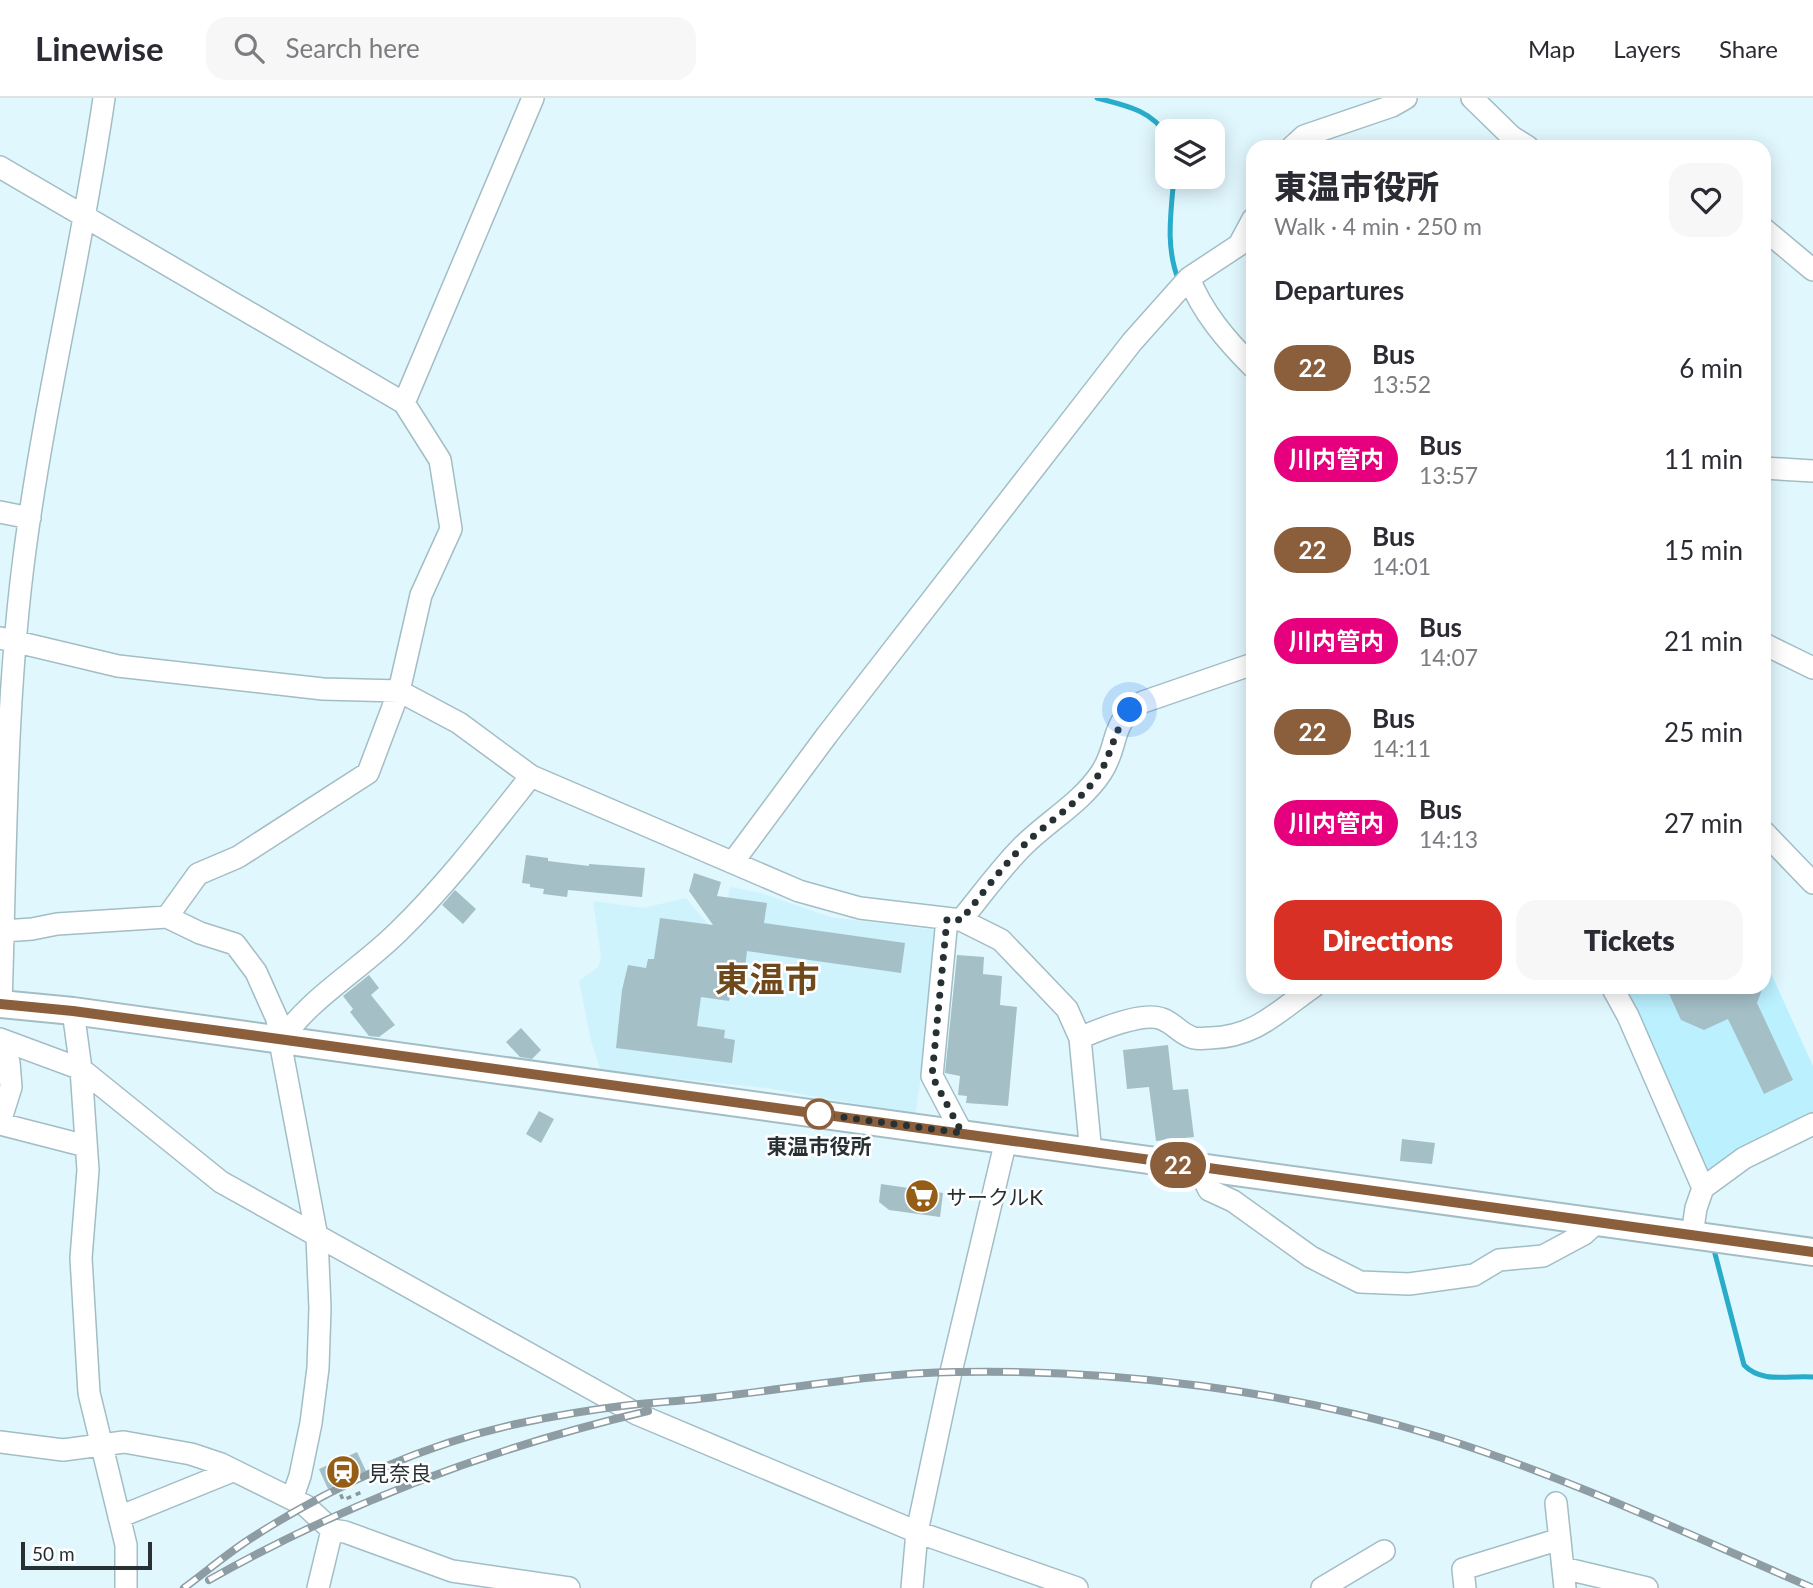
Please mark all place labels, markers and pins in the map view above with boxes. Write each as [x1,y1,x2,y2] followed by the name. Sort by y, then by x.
[804,1099,834,1129] marker: 東温市役所
[767,1133,872,1158] place label: 東温市役所
[903,1177,941,1215] supermarket icon: サークルK
[946,1184,1043,1209] place label: サークルK
[324,1453,362,1491] station icon: 見奈良
[368,1460,431,1485] place label: 見奈良

